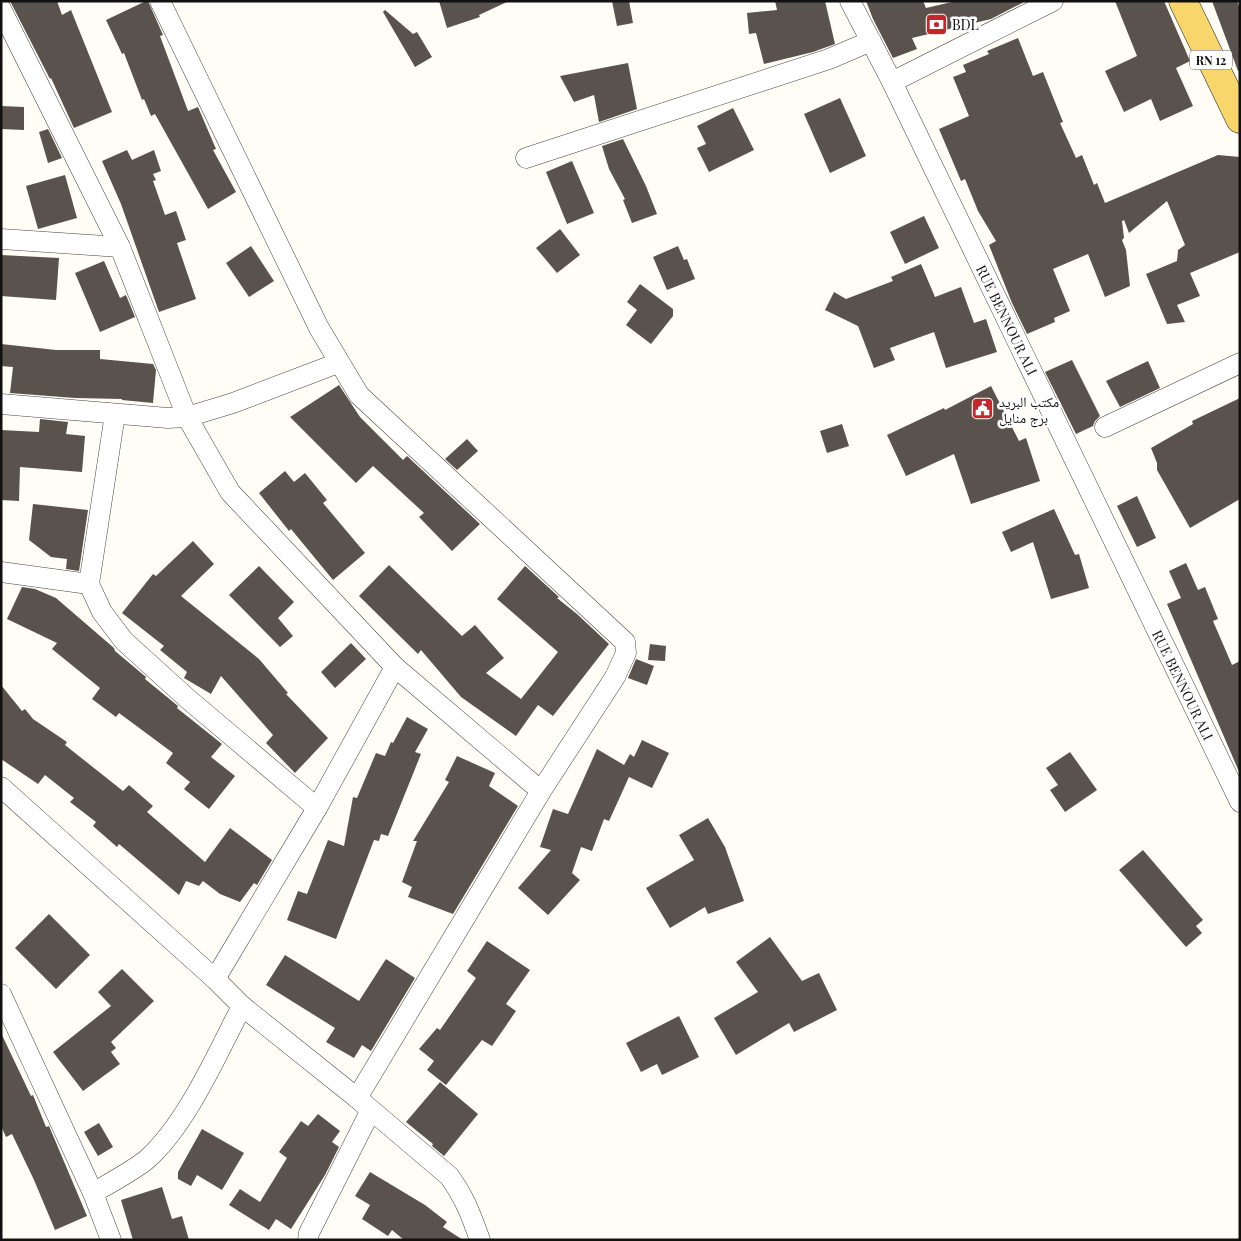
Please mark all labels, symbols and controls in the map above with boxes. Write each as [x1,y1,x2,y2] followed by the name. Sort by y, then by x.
[924,12,948,36] bank icon: BDL
[952,15,979,34] place label: BDL
[1190,50,1232,70] road number: RN 12
[972,262,1042,379] street label: RUE BENNOUR ALI
[999,392,1059,428] place label: مكتب البريد برج منايل
[971,397,995,421] public building icon: مكتب البريد برج منايل
[1148,627,1218,744] street label: RUE BENNOUR ALI

